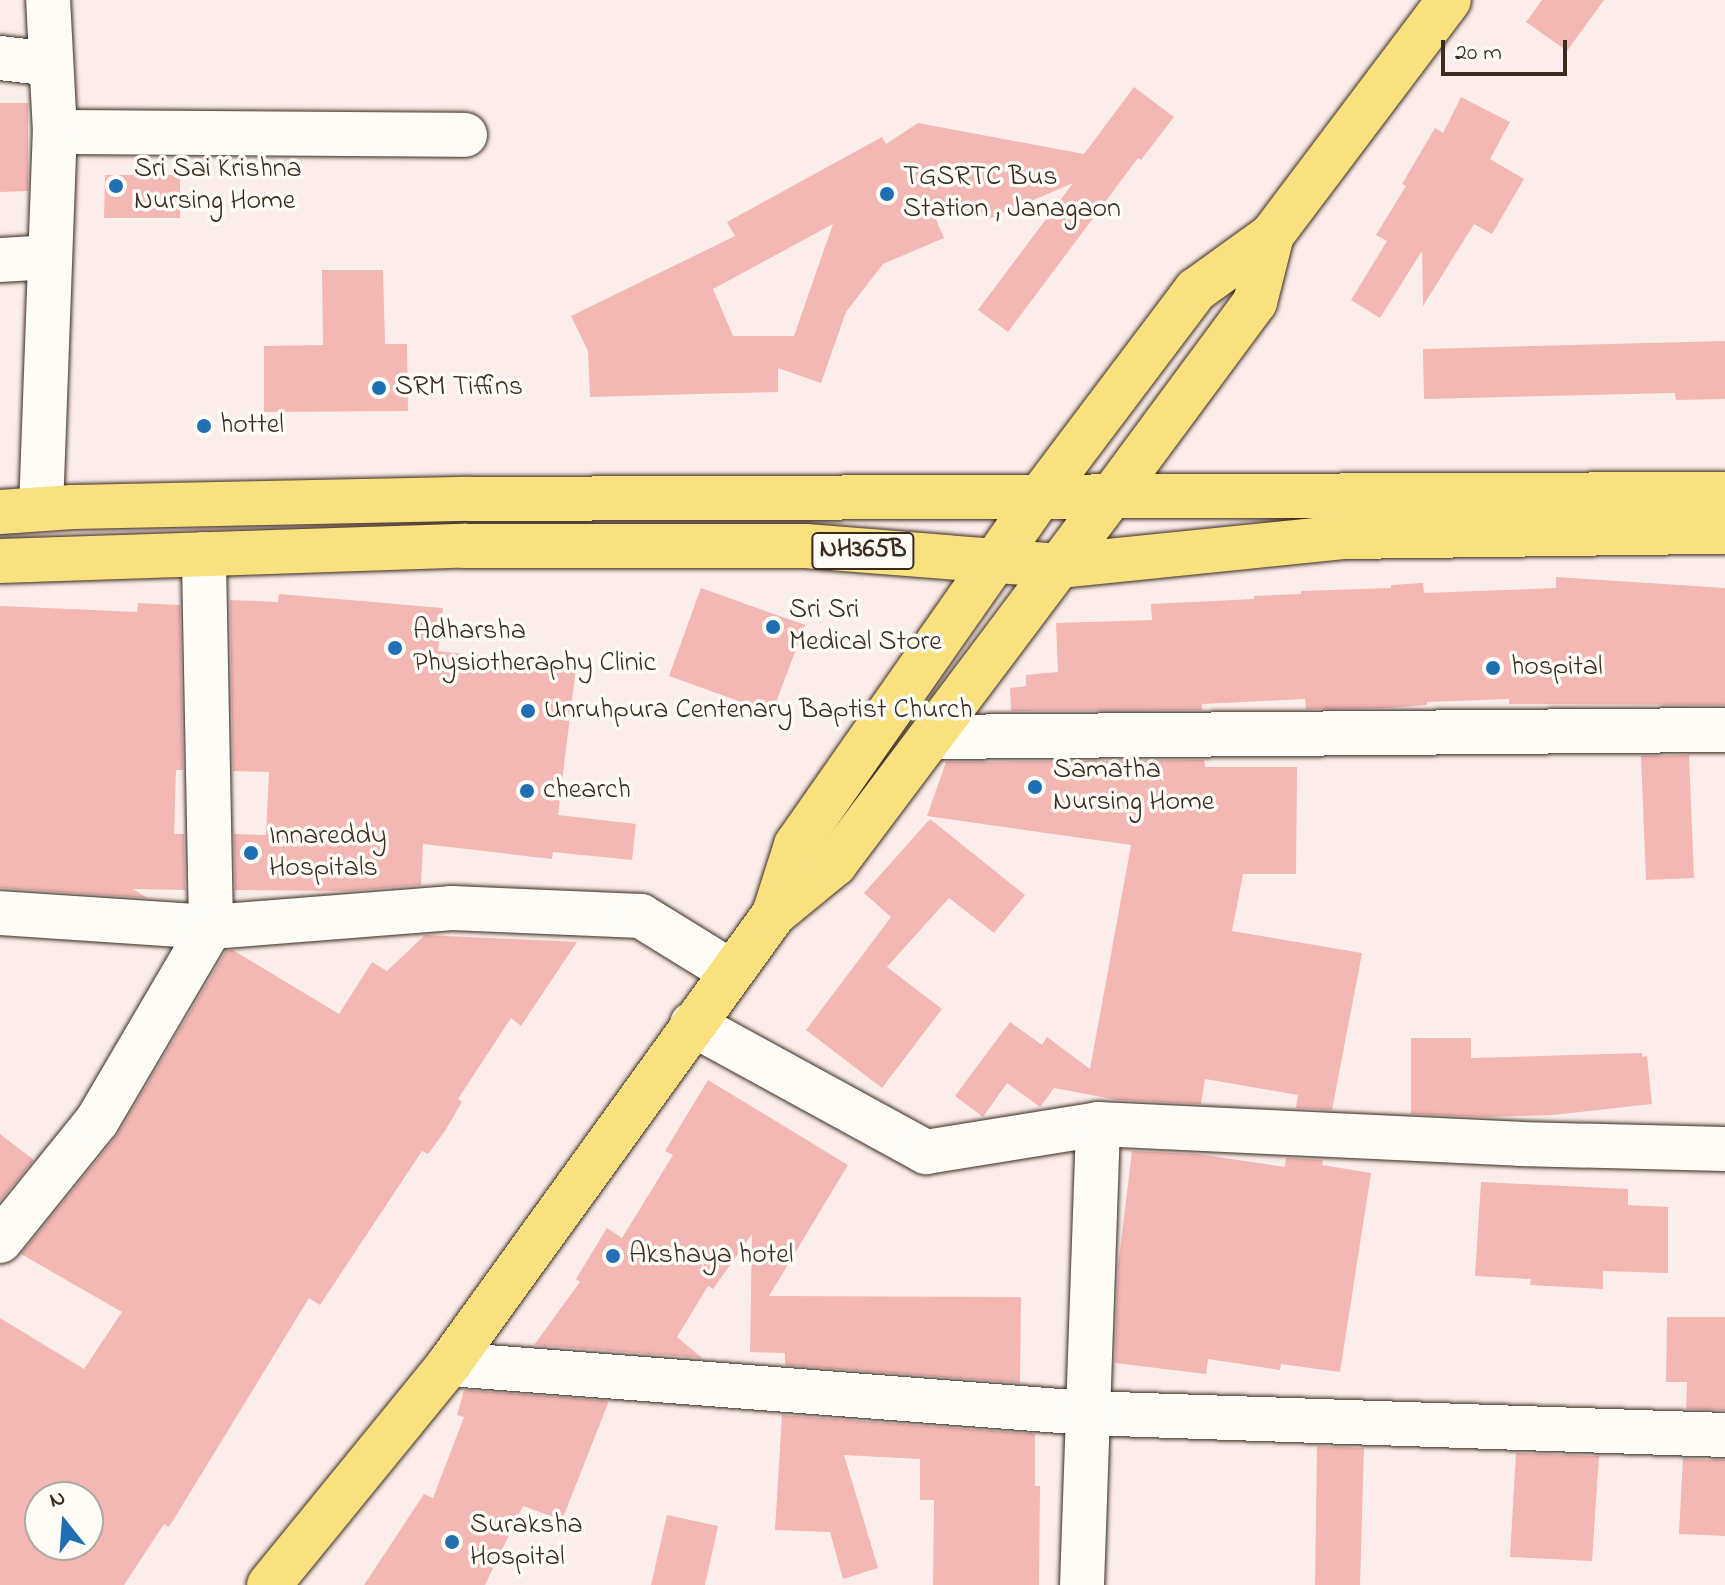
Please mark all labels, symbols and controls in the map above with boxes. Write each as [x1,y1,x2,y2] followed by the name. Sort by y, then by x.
[1445,24,1571,74] scale bar
[1455,36,1502,71] text: 20 m
[134,153,302,219] place label: Sri Sai Krishna Nursing Home
[903,161,1121,227] place label: TGSRTC Bus Station , Janagaon
[105,175,127,197] marker: Sri Sai Krishna Nursing Home
[878,185,896,203] marker: TGSRTC Bus Station , Janagaon
[395,371,523,405] place label: SRM Tiffins
[370,379,388,397] marker: SRM Tiffins
[220,409,284,443] place label: hottel
[195,417,213,435] marker: hottel
[811,529,915,573] road number: NH365B
[789,594,942,660] place label: Sri Sri Medical Store
[413,615,656,681] place label: Adharsha Physiotheraphy Clinic
[764,618,782,636] marker: Sri Sri Medical Store
[384,637,406,659] marker: Adharsha Physiotheraphy Clinic
[1511,651,1603,685] place label: hospital
[1482,657,1504,679] marker: hospital
[544,694,973,728] place label: Unruhpura Centenary Baptist Church
[519,702,537,720] marker: Unruhpura Centenary Baptist Church
[1053,754,1214,820] place label: Samatha Nursing Home
[543,774,631,808] place label: chearch
[1024,776,1046,798] marker: Samatha Nursing Home
[518,782,536,800] marker: chearch
[269,820,387,886] place label: Innareddy Hospitals
[240,842,262,864] marker: Innareddy Hospitals
[629,1239,793,1273] place label: Akshaya hotel
[604,1247,622,1265] marker: Akshaya hotel
[24,1481,104,1561] north arrow
[46,1482,69,1517] text: N
[470,1509,583,1575] place label: Suraksha Hospital
[441,1531,463,1553] marker: Suraksha Hospital

